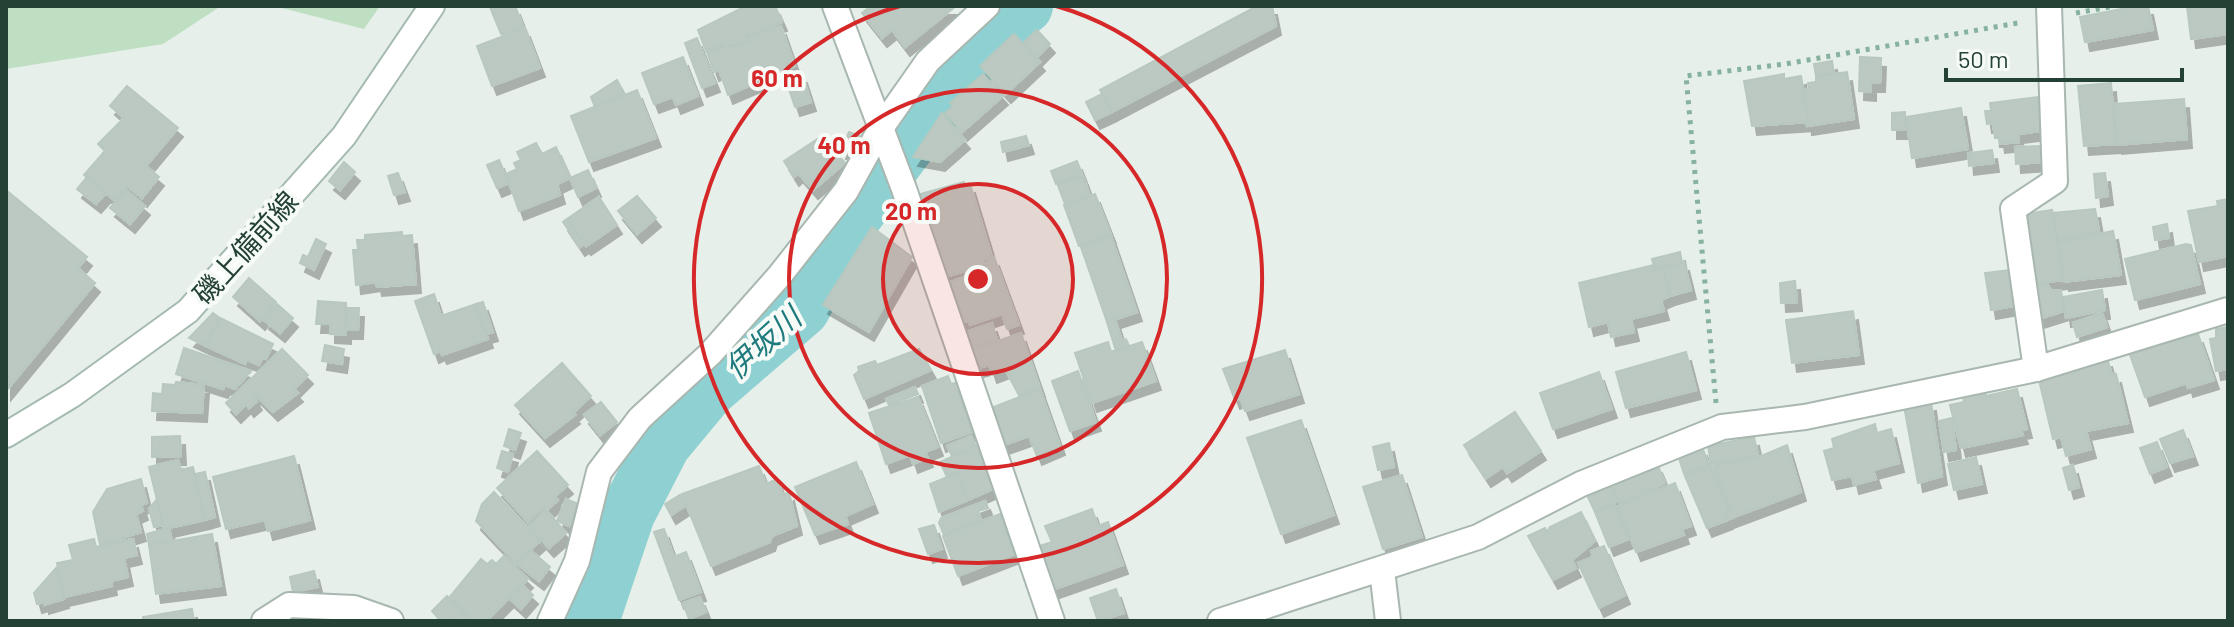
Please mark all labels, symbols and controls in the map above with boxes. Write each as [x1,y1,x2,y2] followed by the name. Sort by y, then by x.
[1946,32,2182,82] scale bar
[1958,44,2009,73] text: 50 m
[751,63,803,92] text: 60 m
[817,130,871,159] text: 40 m
[186,184,304,310] street label: 磯上備前線
[885,196,937,225] text: 20 m
[964,265,992,293] centre of rings
[717,297,810,385] water label: 伊坂川

